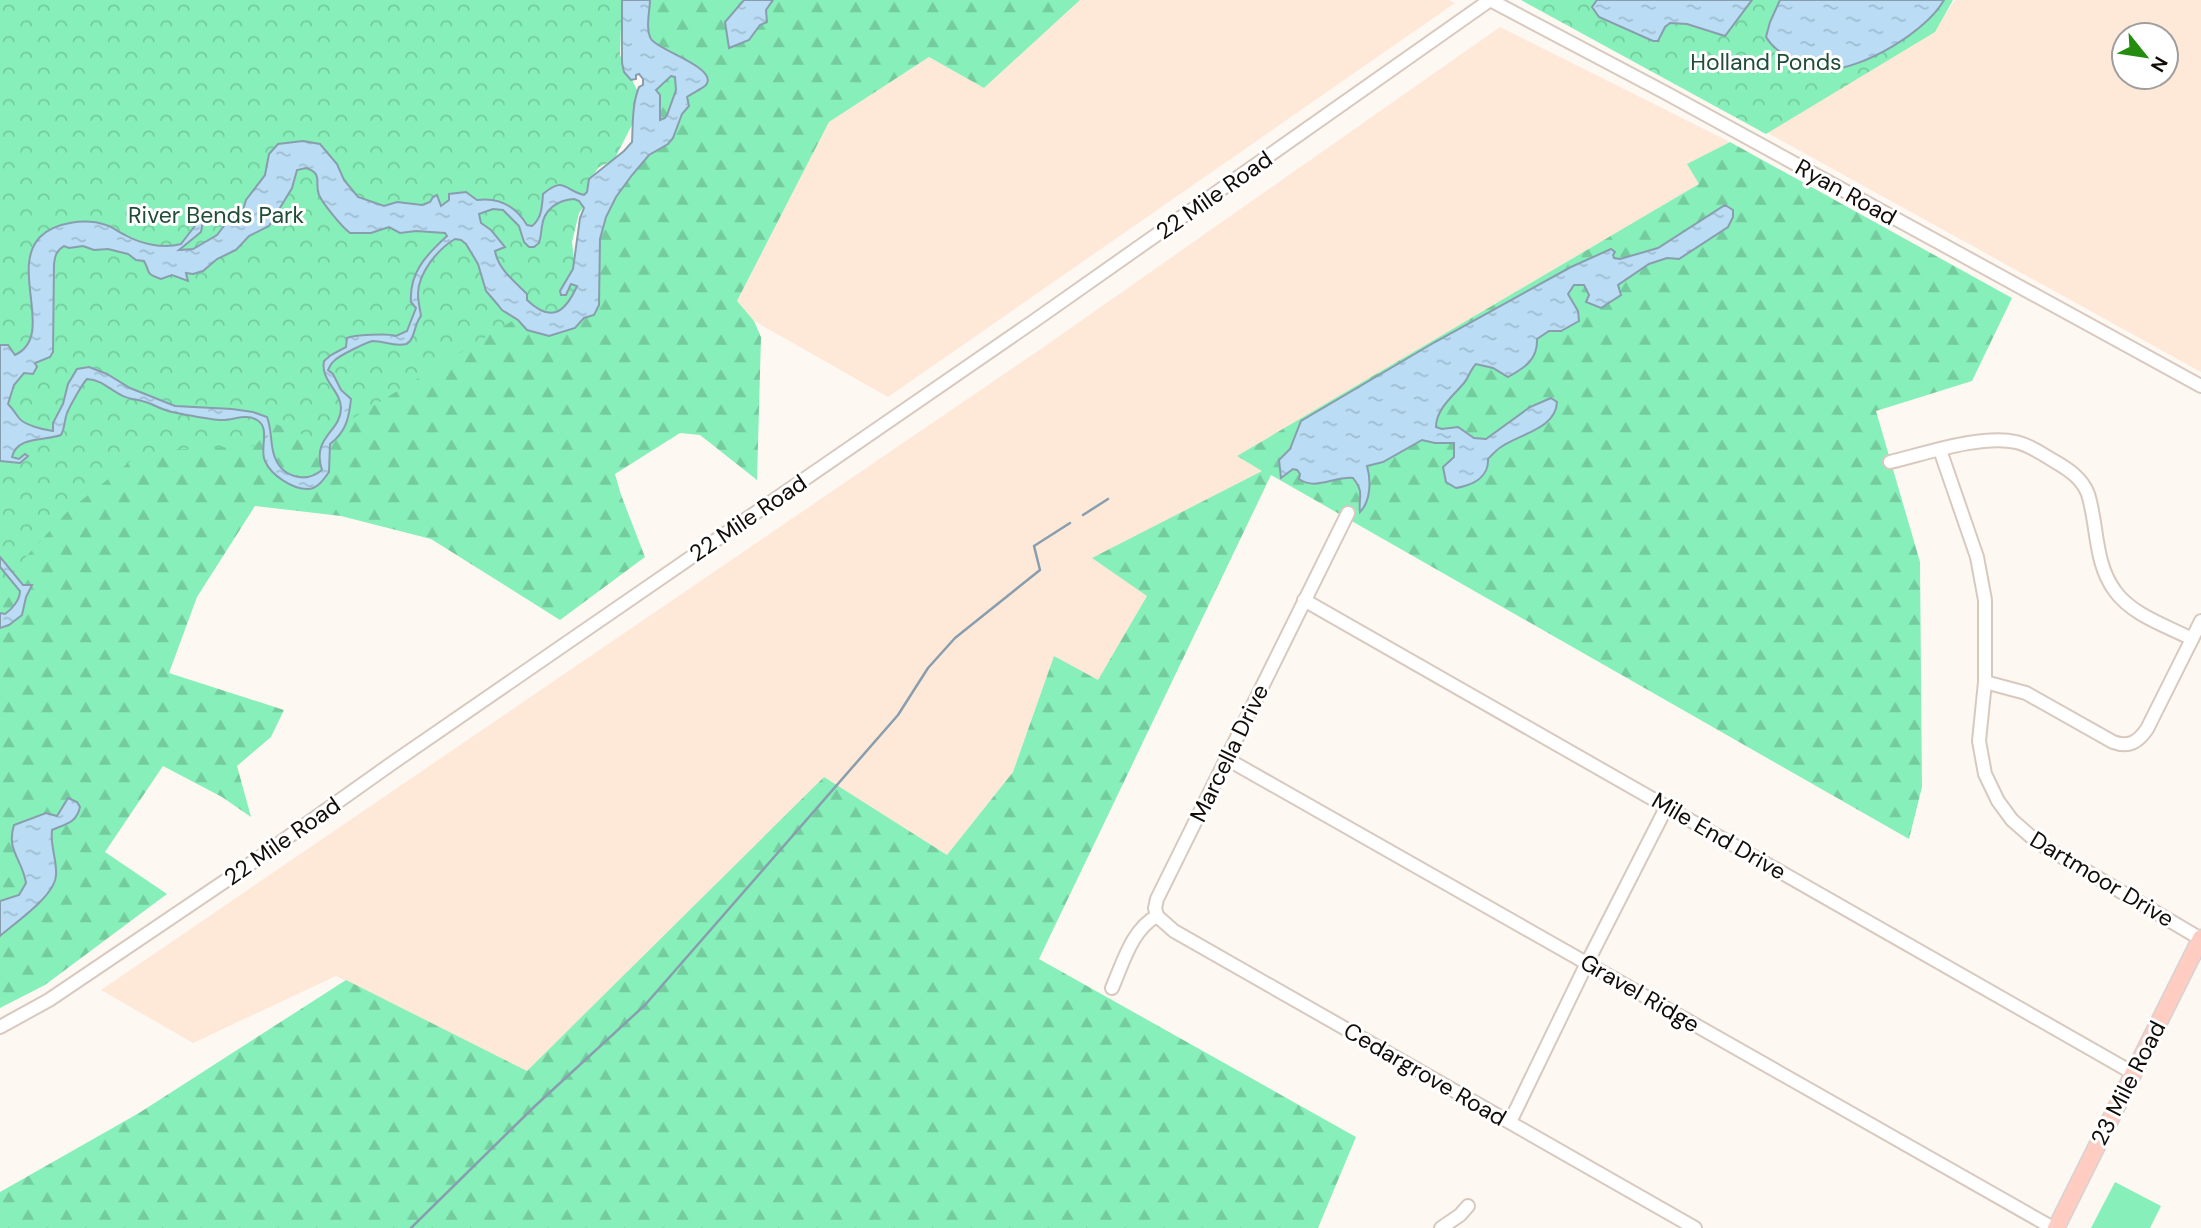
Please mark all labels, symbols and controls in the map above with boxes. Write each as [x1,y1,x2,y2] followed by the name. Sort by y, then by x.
[2110,21,2180,91] north arrow
[1690,47,1842,77] park label: Holland Ponds
[2145,52,2174,77] text: N
[1150,144,1278,246] street label: 22 Mile Road
[1790,152,1902,232] street label: Ryan Road
[128,200,304,230] park label: River Bends Park
[684,468,812,568] street label: 22 Mile Road
[1183,679,1275,827] street label: Marcella Drive
[1646,785,1792,887] street label: Mile End Drive
[218,790,346,892] street label: 22 Mile Road
[2025,824,2179,934] street label: Dartmoor Drive
[1575,947,1705,1039] street label: Gravel Ridge
[1338,1015,1512,1133] street label: Cedargrove Road
[2084,1016,2172,1150] street label: 23 Mile Road

